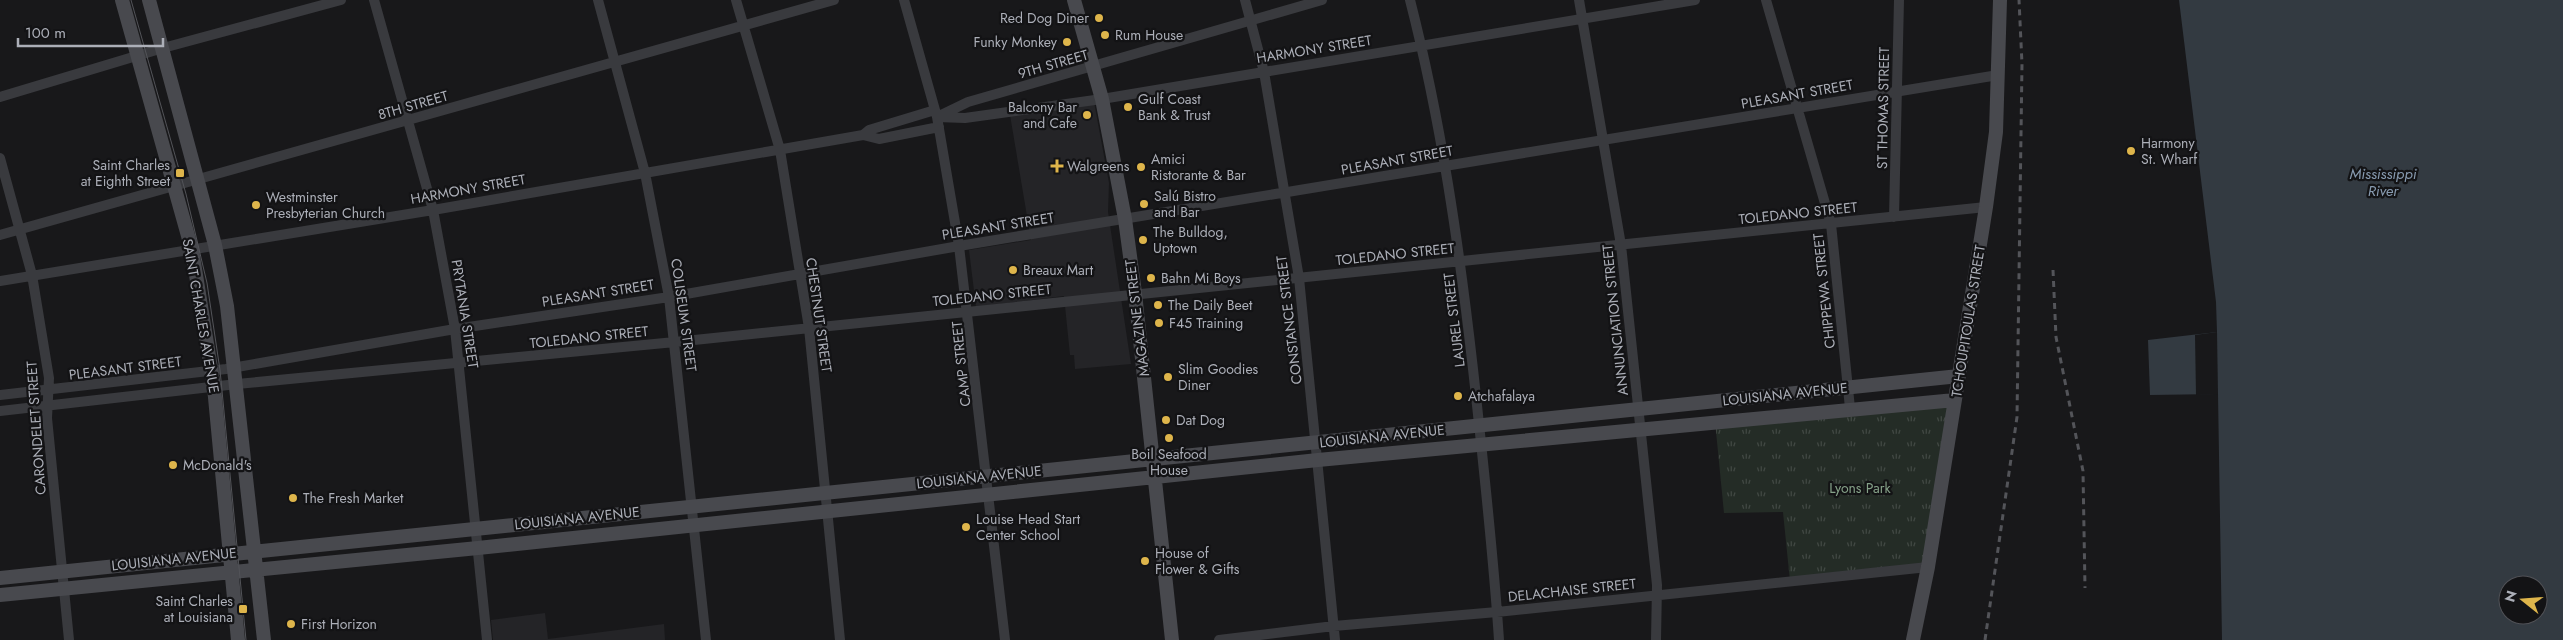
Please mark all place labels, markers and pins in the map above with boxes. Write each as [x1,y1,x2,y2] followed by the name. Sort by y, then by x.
[1000,8,1089,28] place label: Red Dog Diner
[1093,12,1105,24] marker: Red Dog Diner
[1115,25,1183,45] place label: Rum House
[1099,29,1111,41] marker: Rum House
[973,32,1058,52] place label: Funky Monkey
[1061,36,1073,48] marker: Funky Monkey
[1138,89,1211,125] place label: Gulf Coast Bank & Trust
[1008,97,1077,133] place label: Balcony Bar and Cafe
[1122,101,1134,113] marker: Gulf Coast Bank & Trust
[1081,109,1093,121] marker: Balcony Bar and Cafe
[2141,133,2198,169] place label: Harmony St. Wharf
[2125,145,2137,157] marker: Harmony St. Wharf
[1151,149,1246,185] place label: Amici Ristorante & Bar
[81,155,171,191] place label: Saint Charles at Eighth Street
[1067,156,1130,176] place label: Walgreens
[1051,160,1063,172] marker: Walgreens
[1135,161,1147,173] marker: Amici Ristorante & Bar
[174,167,186,179] marker: Saint Charles at Eighth Street
[1154,186,1216,222] place label: Salú Bistro and Bar
[266,187,385,223] place label: Westminster Presbyterian Church
[1138,198,1150,210] marker: Salú Bistro and Bar
[250,199,262,211] marker: Westminster Presbyterian Church
[1153,222,1228,258] place label: The Bulldog, Uptown
[1137,234,1149,246] marker: The Bulldog, Uptown
[1023,260,1094,280] place label: Breaux Mart
[1007,264,1019,276] marker: Breaux Mart
[1161,268,1241,288] place label: Bahn Mi Boys
[1145,272,1157,284] marker: Bahn Mi Boys
[1168,295,1253,315] place label: The Daily Beet
[1152,299,1164,311] marker: The Daily Beet
[1169,313,1243,333] place label: F45 Training
[1153,317,1165,329] marker: F45 Training
[1178,359,1259,395] place label: Slim Goodies Diner
[1162,371,1174,383] marker: Slim Goodies Diner
[1468,386,1535,406] place label: Atchafalaya
[1452,390,1464,402] marker: Atchafalaya
[1176,410,1225,430] place label: Dat Dog
[1160,414,1172,426] marker: Dat Dog
[1163,432,1175,444] marker: Boil Seafood House
[1131,444,1207,480] place label: Boil Seafood House
[183,455,252,475] place label: McDonald's
[167,459,179,471] marker: McDonald's
[303,488,404,508] place label: The Fresh Market
[287,492,299,504] marker: The Fresh Market
[976,509,1081,545] place label: Louise Head Start Center School
[960,521,972,533] marker: Louise Head Start Center School
[1155,543,1240,579] place label: House of Flower & Gifts
[1139,555,1151,567] marker: House of Flower & Gifts
[155,591,233,627] place label: Saint Charles at Louisiana
[237,603,249,615] marker: Saint Charles at Louisiana
[301,614,377,634] place label: First Horizon
[285,618,297,630] marker: First Horizon

